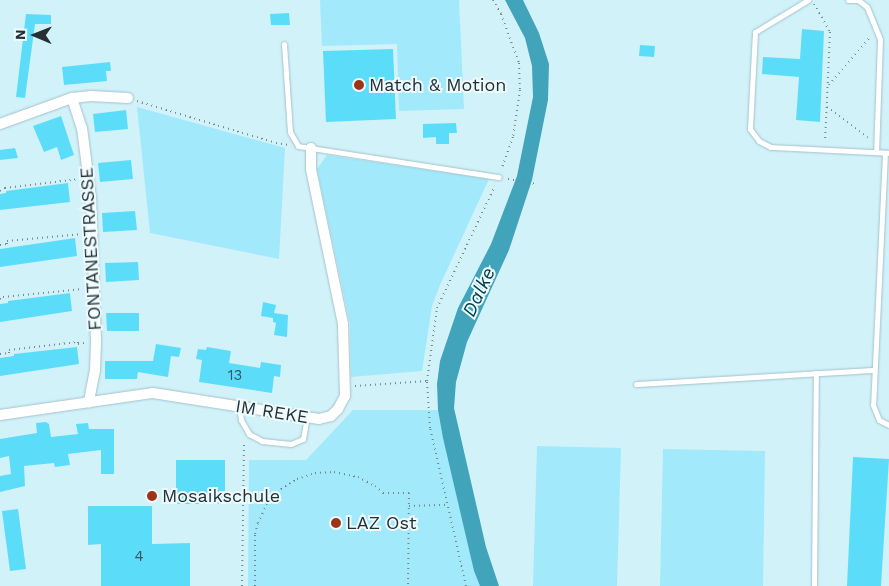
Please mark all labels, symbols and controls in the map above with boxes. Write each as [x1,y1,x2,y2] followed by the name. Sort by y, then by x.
[10,10,60,60] north arrow
[12,29,28,40] text: N
[369,74,506,96] place label: Match & Motion
[353,79,365,91] marker: Match & Motion
[76,167,106,331] street label: FONTANESTRASSE
[458,264,500,320] water label: Dalke
[228,367,242,385] house number: 13
[234,396,310,428] street label: IM REKE
[162,485,280,507] place label: Mosaikschule
[146,490,158,502] marker: Mosaikschule
[346,512,417,534] place label: LAZ Ost
[330,517,342,529] marker: LAZ Ost
[134,548,144,566] house number: 4

